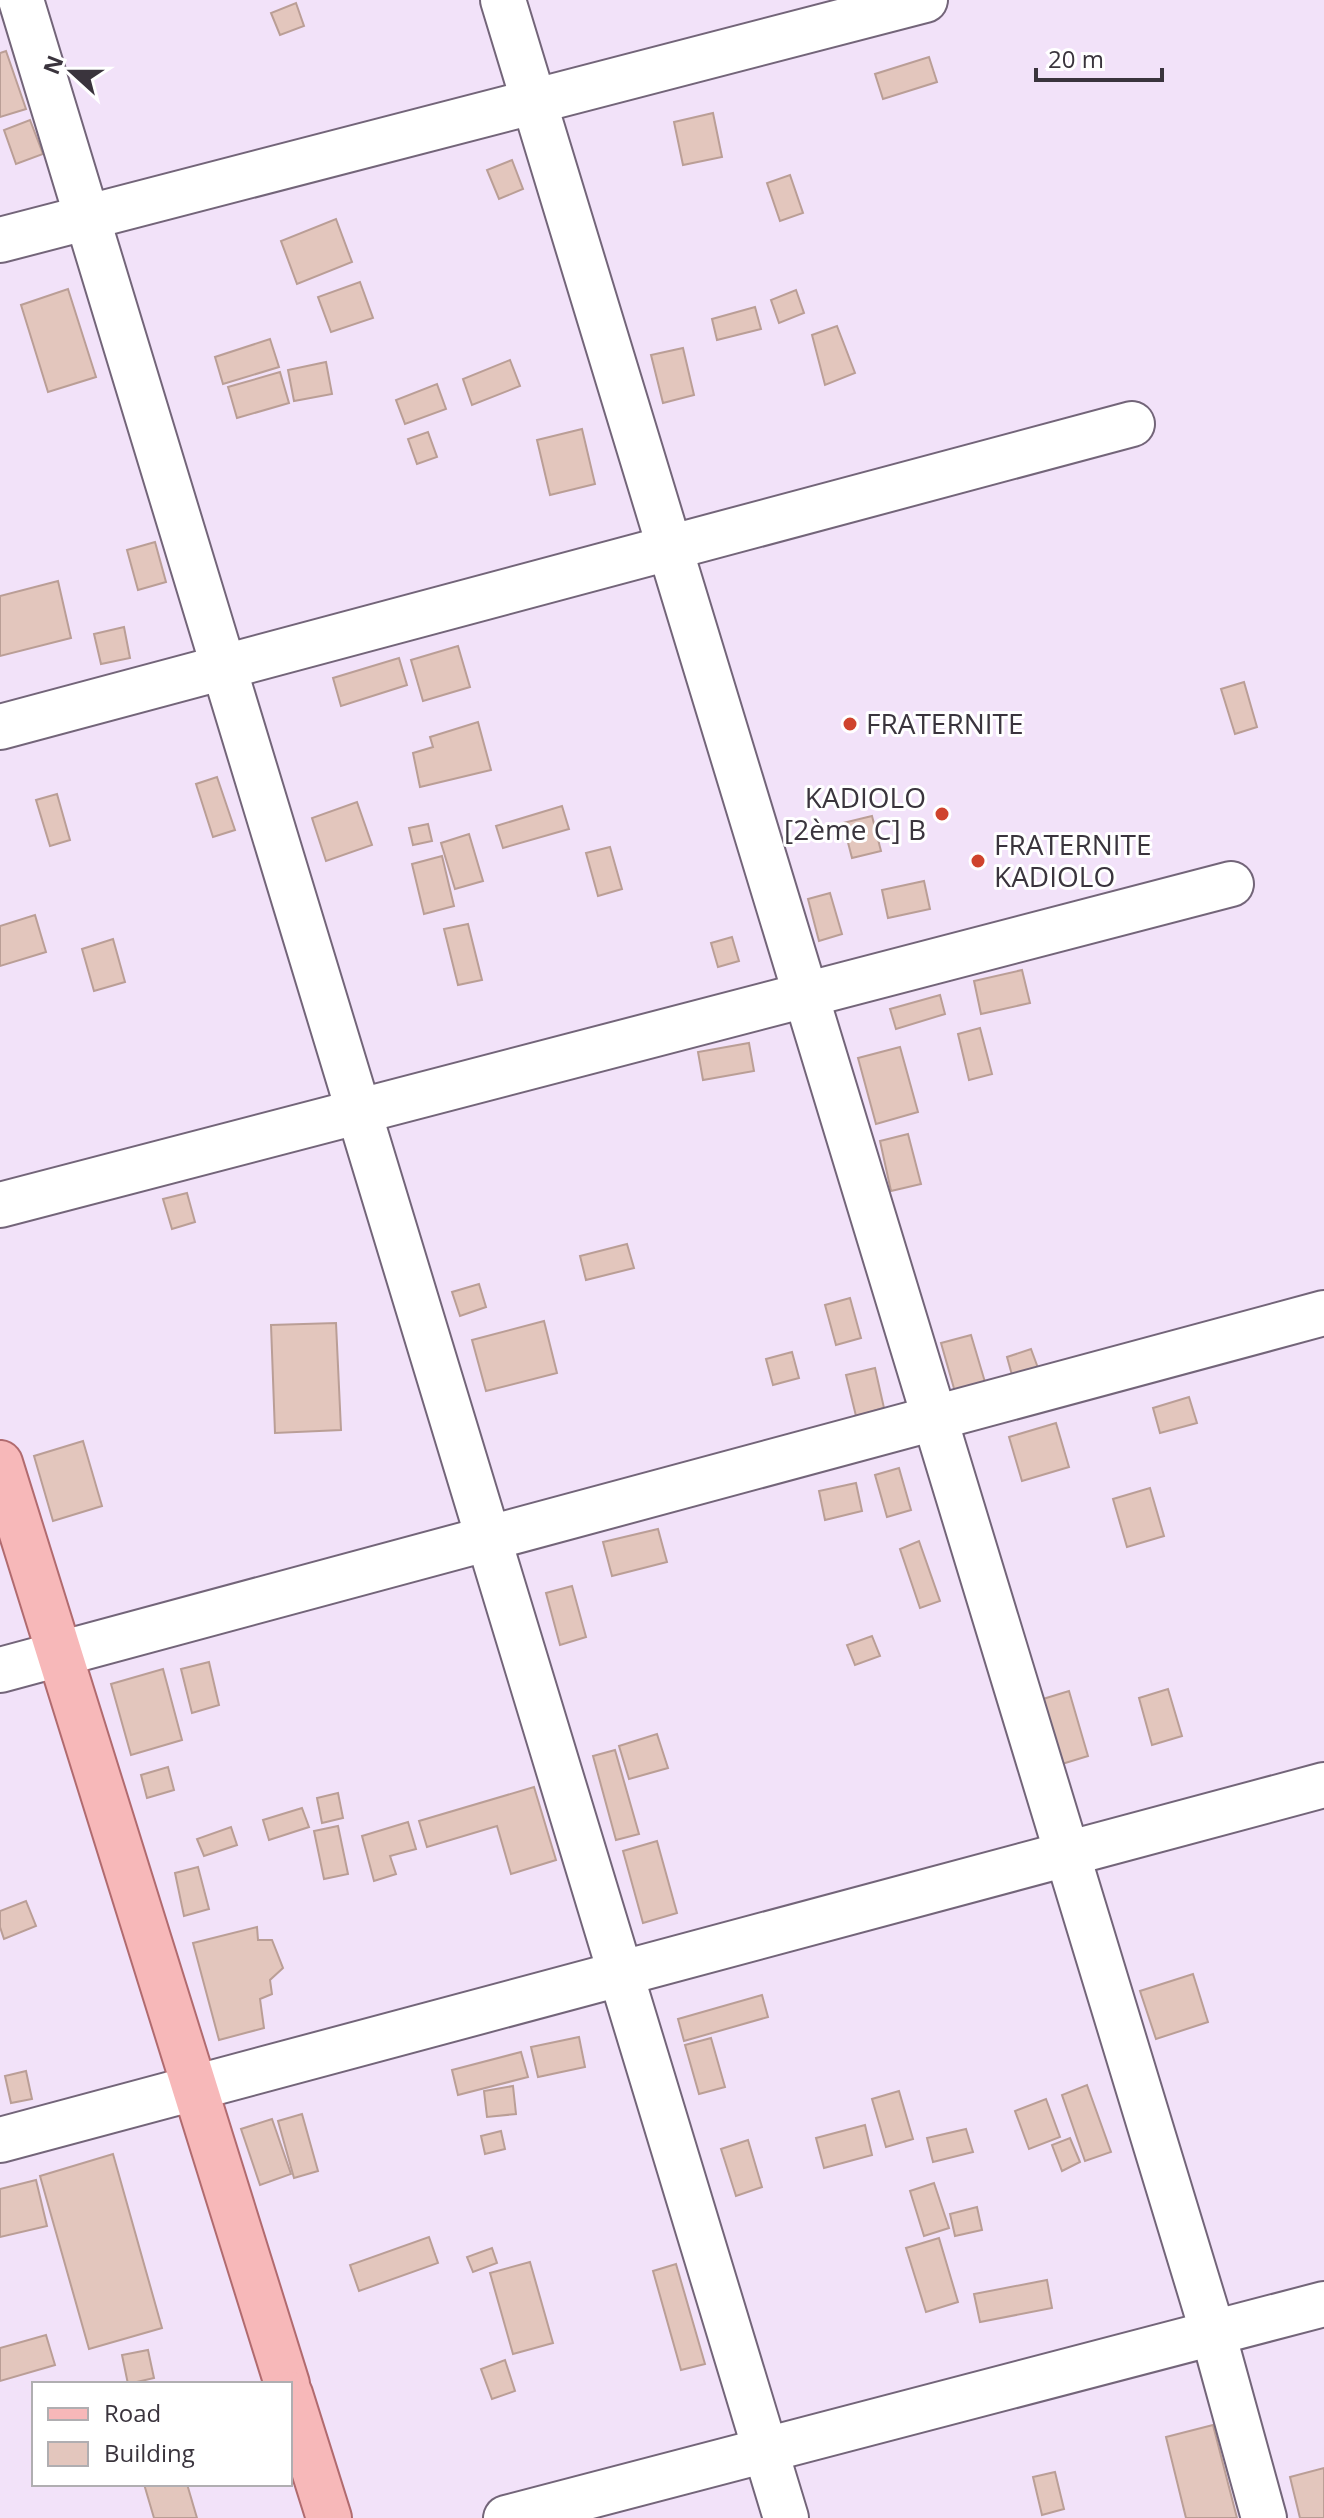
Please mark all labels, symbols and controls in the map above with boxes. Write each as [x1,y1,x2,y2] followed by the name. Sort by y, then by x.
[32,32,112,112] north arrow
[1036,32,1162,82] scale bar
[1048,42,1104,75] text: 20 m
[35,51,70,78] text: N
[866,704,1024,742] place label: FRATERNITE
[841,715,859,733] marker: FRATERNITE
[784,778,926,848] place label: KADIOLO [2ème C] B
[933,805,951,823] marker: KADIOLO [2ème C] B
[994,825,1152,895] place label: FRATERNITE KADIOLO
[969,852,987,870] marker: FRATERNITE KADIOLO
[32,2382,292,2486] legend
[104,2396,161,2429] text: Road
[104,2436,195,2469] text: Building

